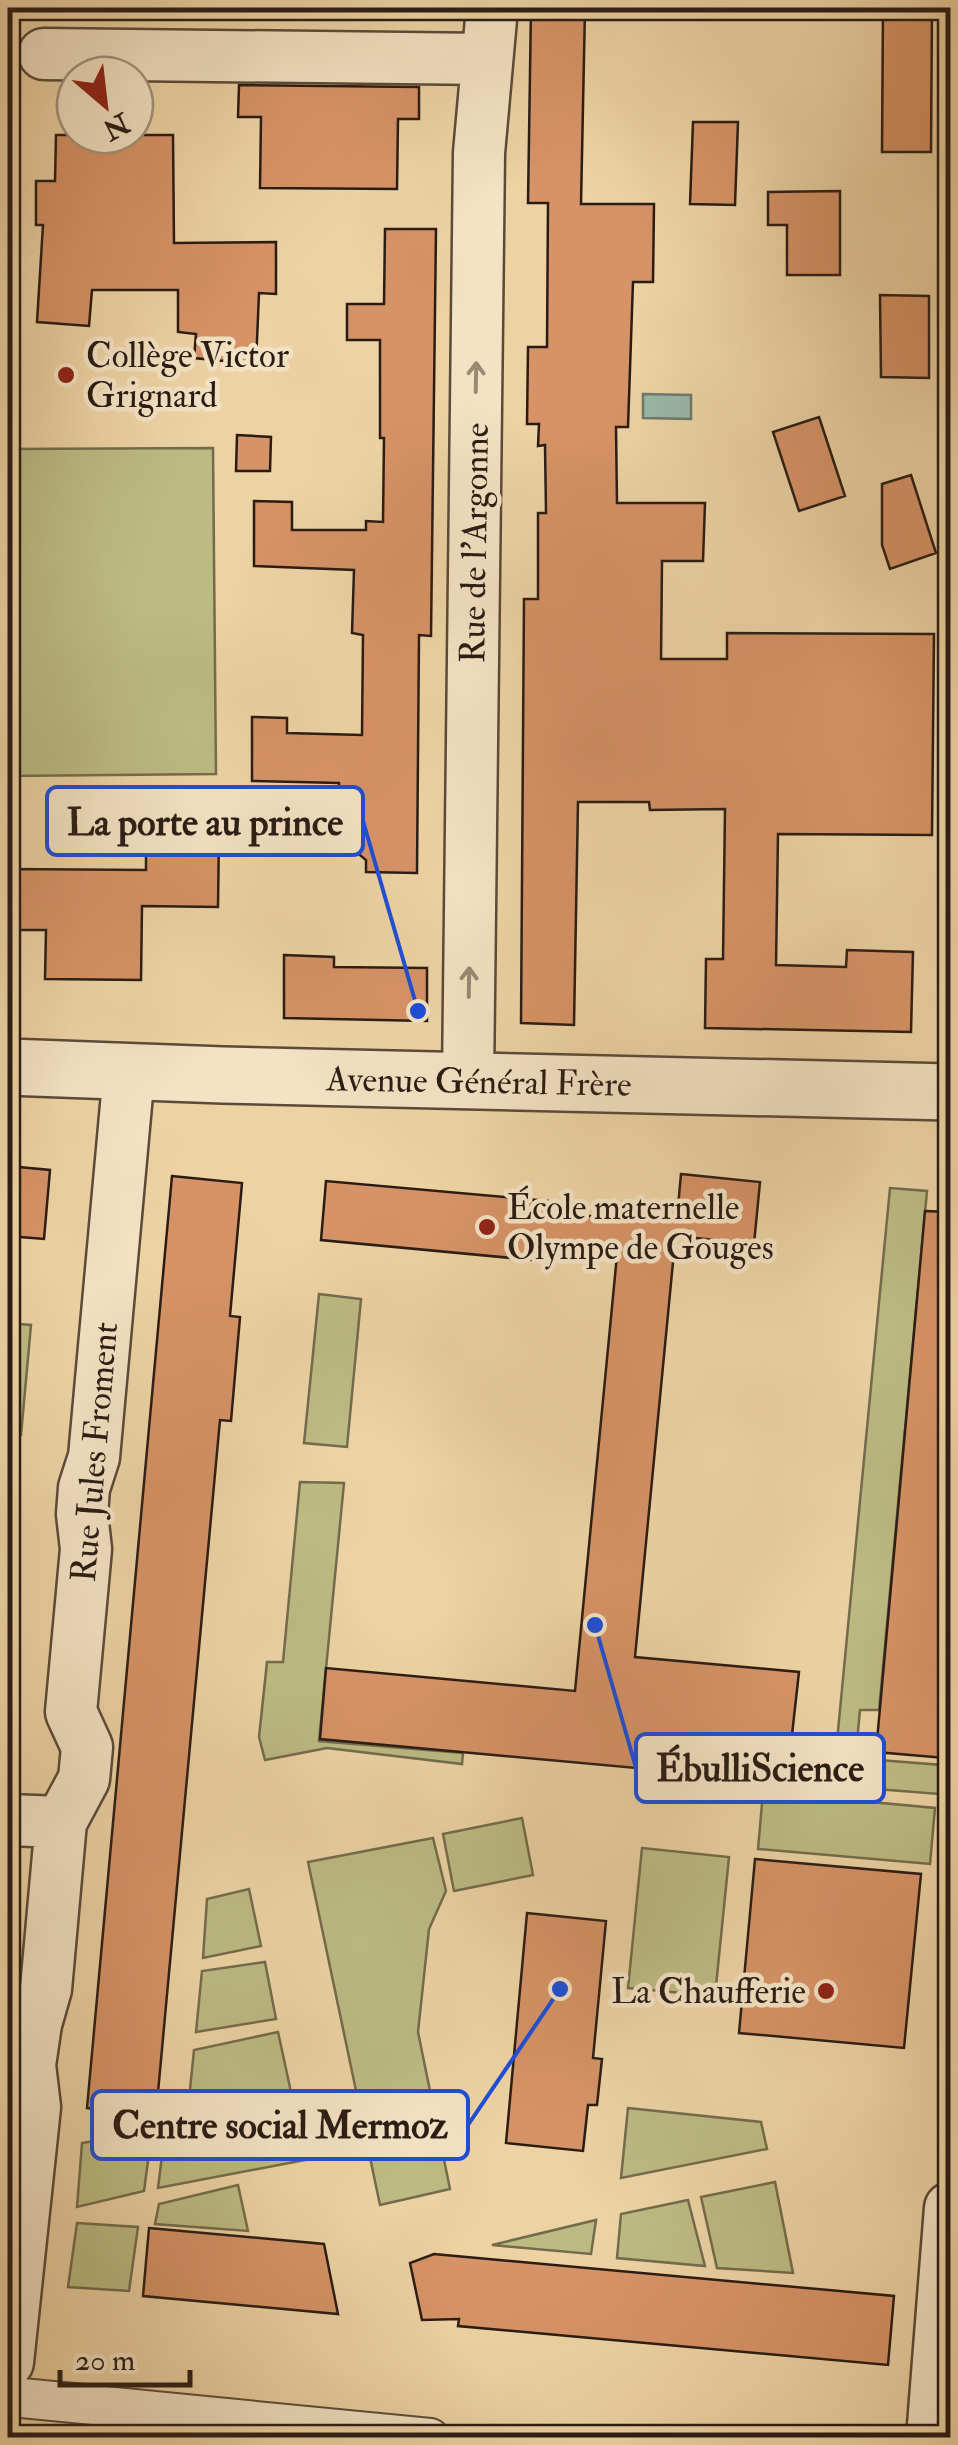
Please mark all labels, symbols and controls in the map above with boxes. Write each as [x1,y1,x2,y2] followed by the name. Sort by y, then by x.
[55,55,155,155] north arrow
[96,104,136,148] text: N
[86,334,289,418] place label: Collège Victor Grignard
[466,362,486,394] one-way arrow
[55,364,77,386] marker: Collège Victor Grignard
[451,422,499,664] street label: Rue de l'Argonne
[47,787,363,855] callout: La porte au prince
[67,799,343,847] text: La porte au prince
[460,967,478,1000] one-way arrow
[325,1057,632,1107] street label: Avenue Général Frère
[507,1185,774,1270] place label: École maternelle Olympe de Gouges
[476,1216,498,1238] marker: École maternelle Olympe de Gouges
[62,1320,128,1584] street label: Rue Jules Froment
[636,1734,884,1802] callout: ÉbulliScience
[656,1744,864,1793] text: ÉbulliScience
[611,1970,806,2014] place label: La Chaufferie
[815,1980,837,2002] marker: La Chaufferie
[92,2091,468,2159] callout: Centre social Mermoz
[112,2102,448,2150] text: Centre social Mermoz
[60,2325,190,2387] scale bar
[75,2342,135,2379] text: 20 m

